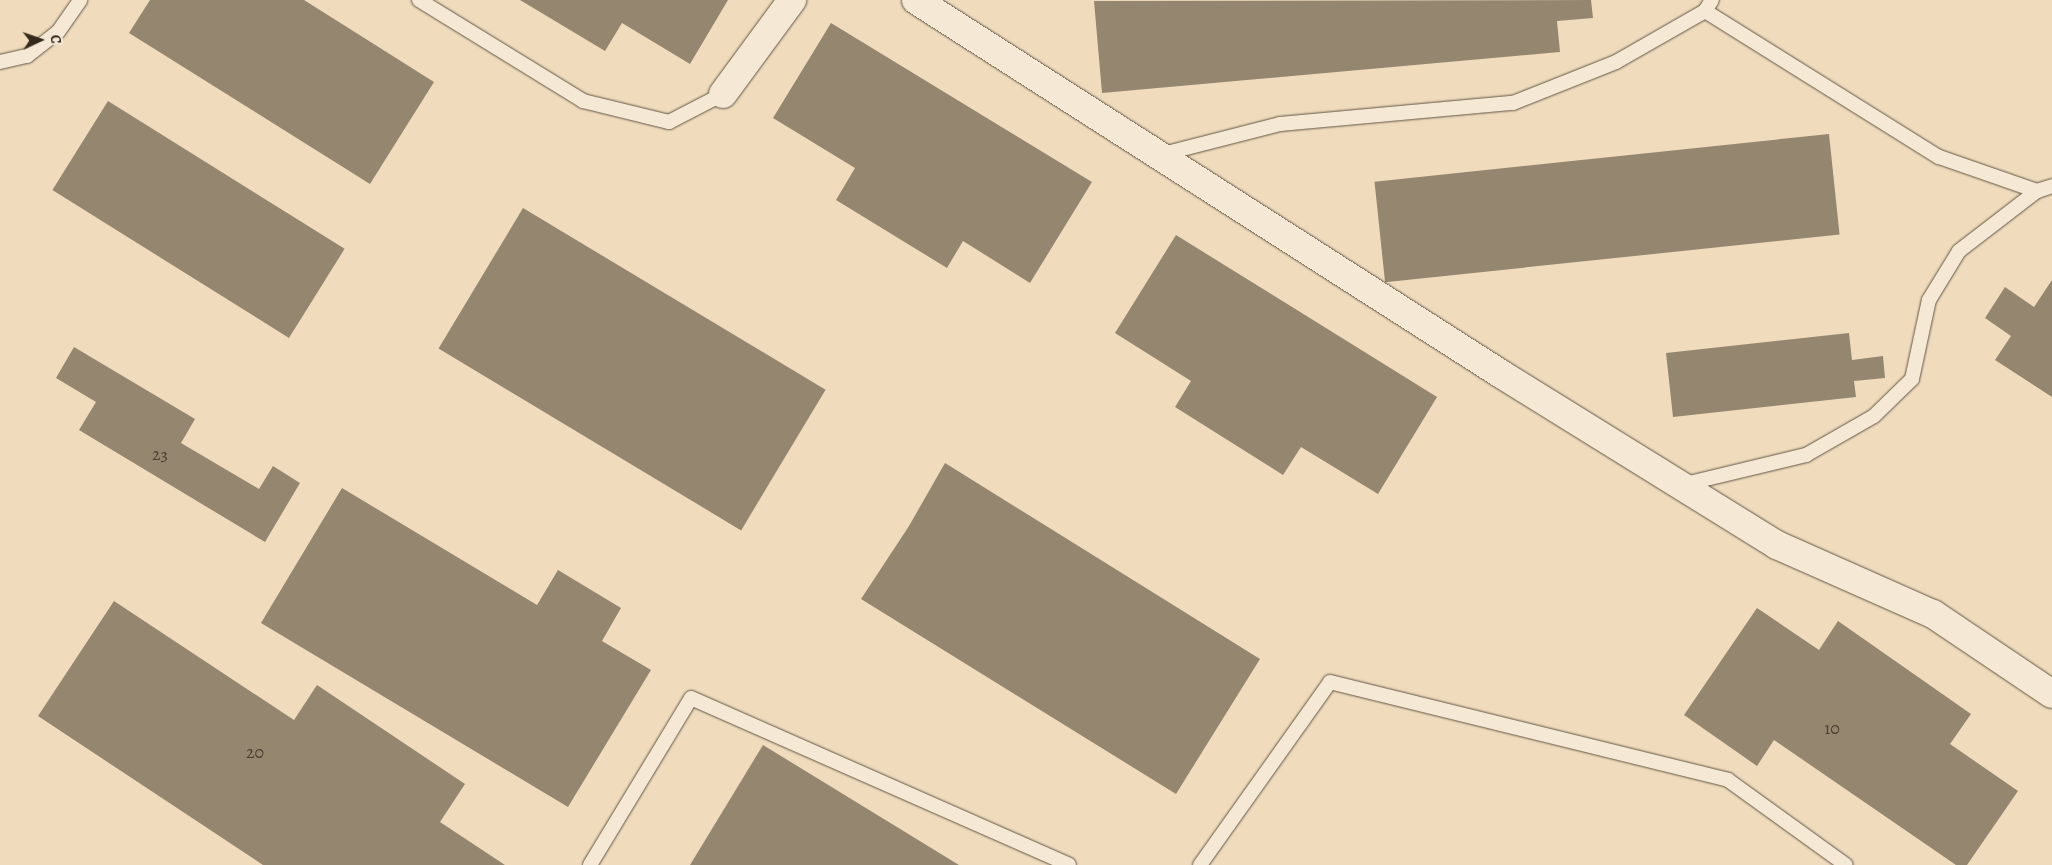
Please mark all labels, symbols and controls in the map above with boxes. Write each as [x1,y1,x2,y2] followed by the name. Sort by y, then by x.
[15,15,65,65] north arrow
[46,34,65,44] text: С
[152,443,168,465] house number: 23
[1824,717,1840,739] house number: 10
[246,741,264,763] house number: 20

